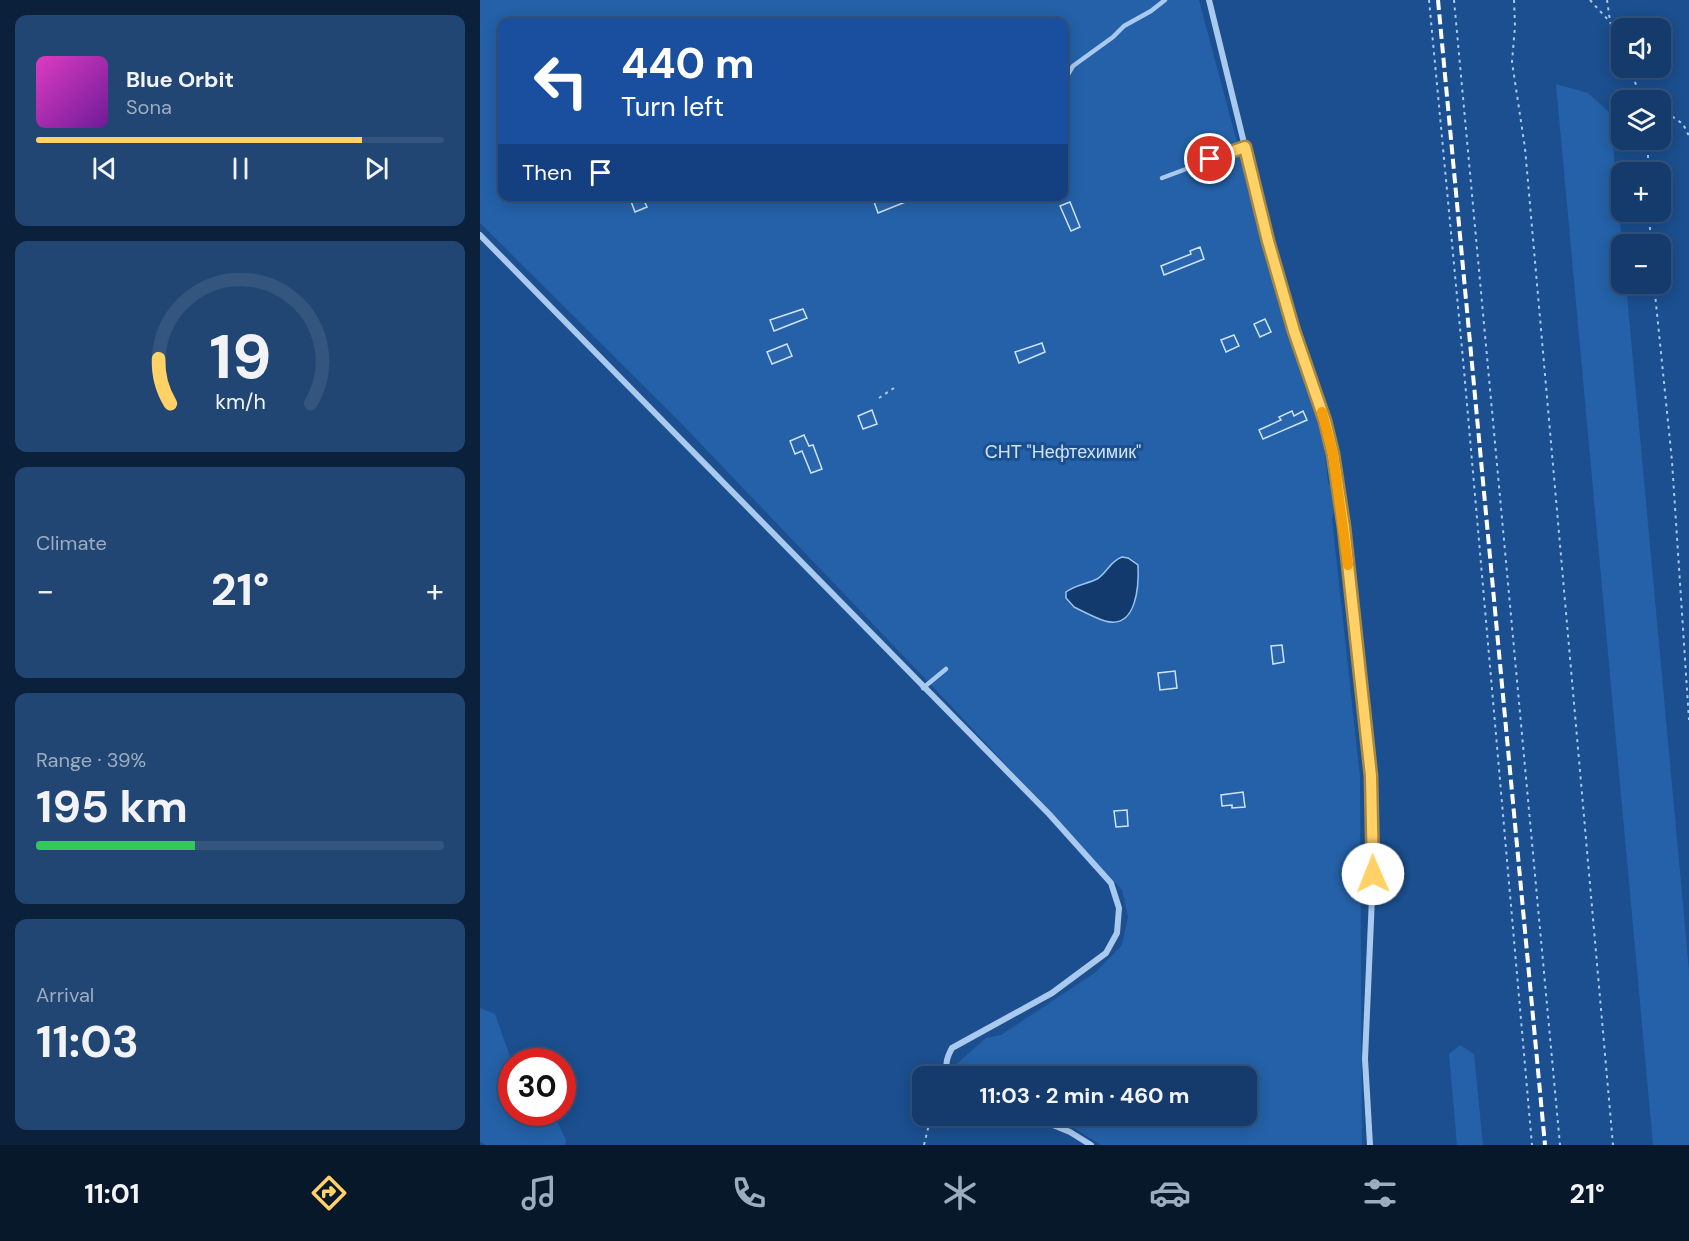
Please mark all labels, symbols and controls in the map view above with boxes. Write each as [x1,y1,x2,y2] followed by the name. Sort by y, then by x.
[1611,18,1671,294] map controls
[1611,18,1671,78] button: sound
[621,36,755,91] text: 440 m
[522,42,600,120] icon: left
[126,65,234,94] text: Blue Orbit
[621,89,724,124] text: Turn left
[1611,90,1671,150] button: layers
[126,94,172,120] text: Sona
[1184,133,1235,184] pin
[1193,142,1226,175] icon: arrive
[88,152,121,185] icon: previous
[224,152,257,185] icon: pause
[360,152,393,185] icon: next
[584,156,617,189] icon: arrive
[522,158,572,187] text: Then
[1611,162,1671,222] button: +
[1611,234,1671,294] button: −
[209,316,271,397] text: 19
[215,388,265,416] text: km/h
[985,440,1141,464] park label: СНТ "Нефтехимик"
[36,530,107,556] text: Climate
[211,560,269,619] text: 21°
[36,569,54,612] text: −
[426,569,444,612] text: +
[36,747,146,773] text: Range · 39%
[36,777,188,836] text: 195 km
[1341,842,1405,906] position arrow
[36,982,94,1008] text: Arrival
[36,1012,139,1071] text: 11:03
[498,1048,576,1126] speed limit sign: 30
[980,1081,1189,1110] text: 11:03 · 2 min · 460 m
[308,1172,350,1214] icon: directions
[518,1172,560,1214] icon: music
[728,1172,770,1214] icon: phone
[939,1172,981,1214] icon: climate
[1149,1172,1191,1214] icon: car
[1359,1172,1401,1214] icon: filters
[84,1176,140,1211] text: 11:01
[1570,1176,1605,1211] text: 21°

